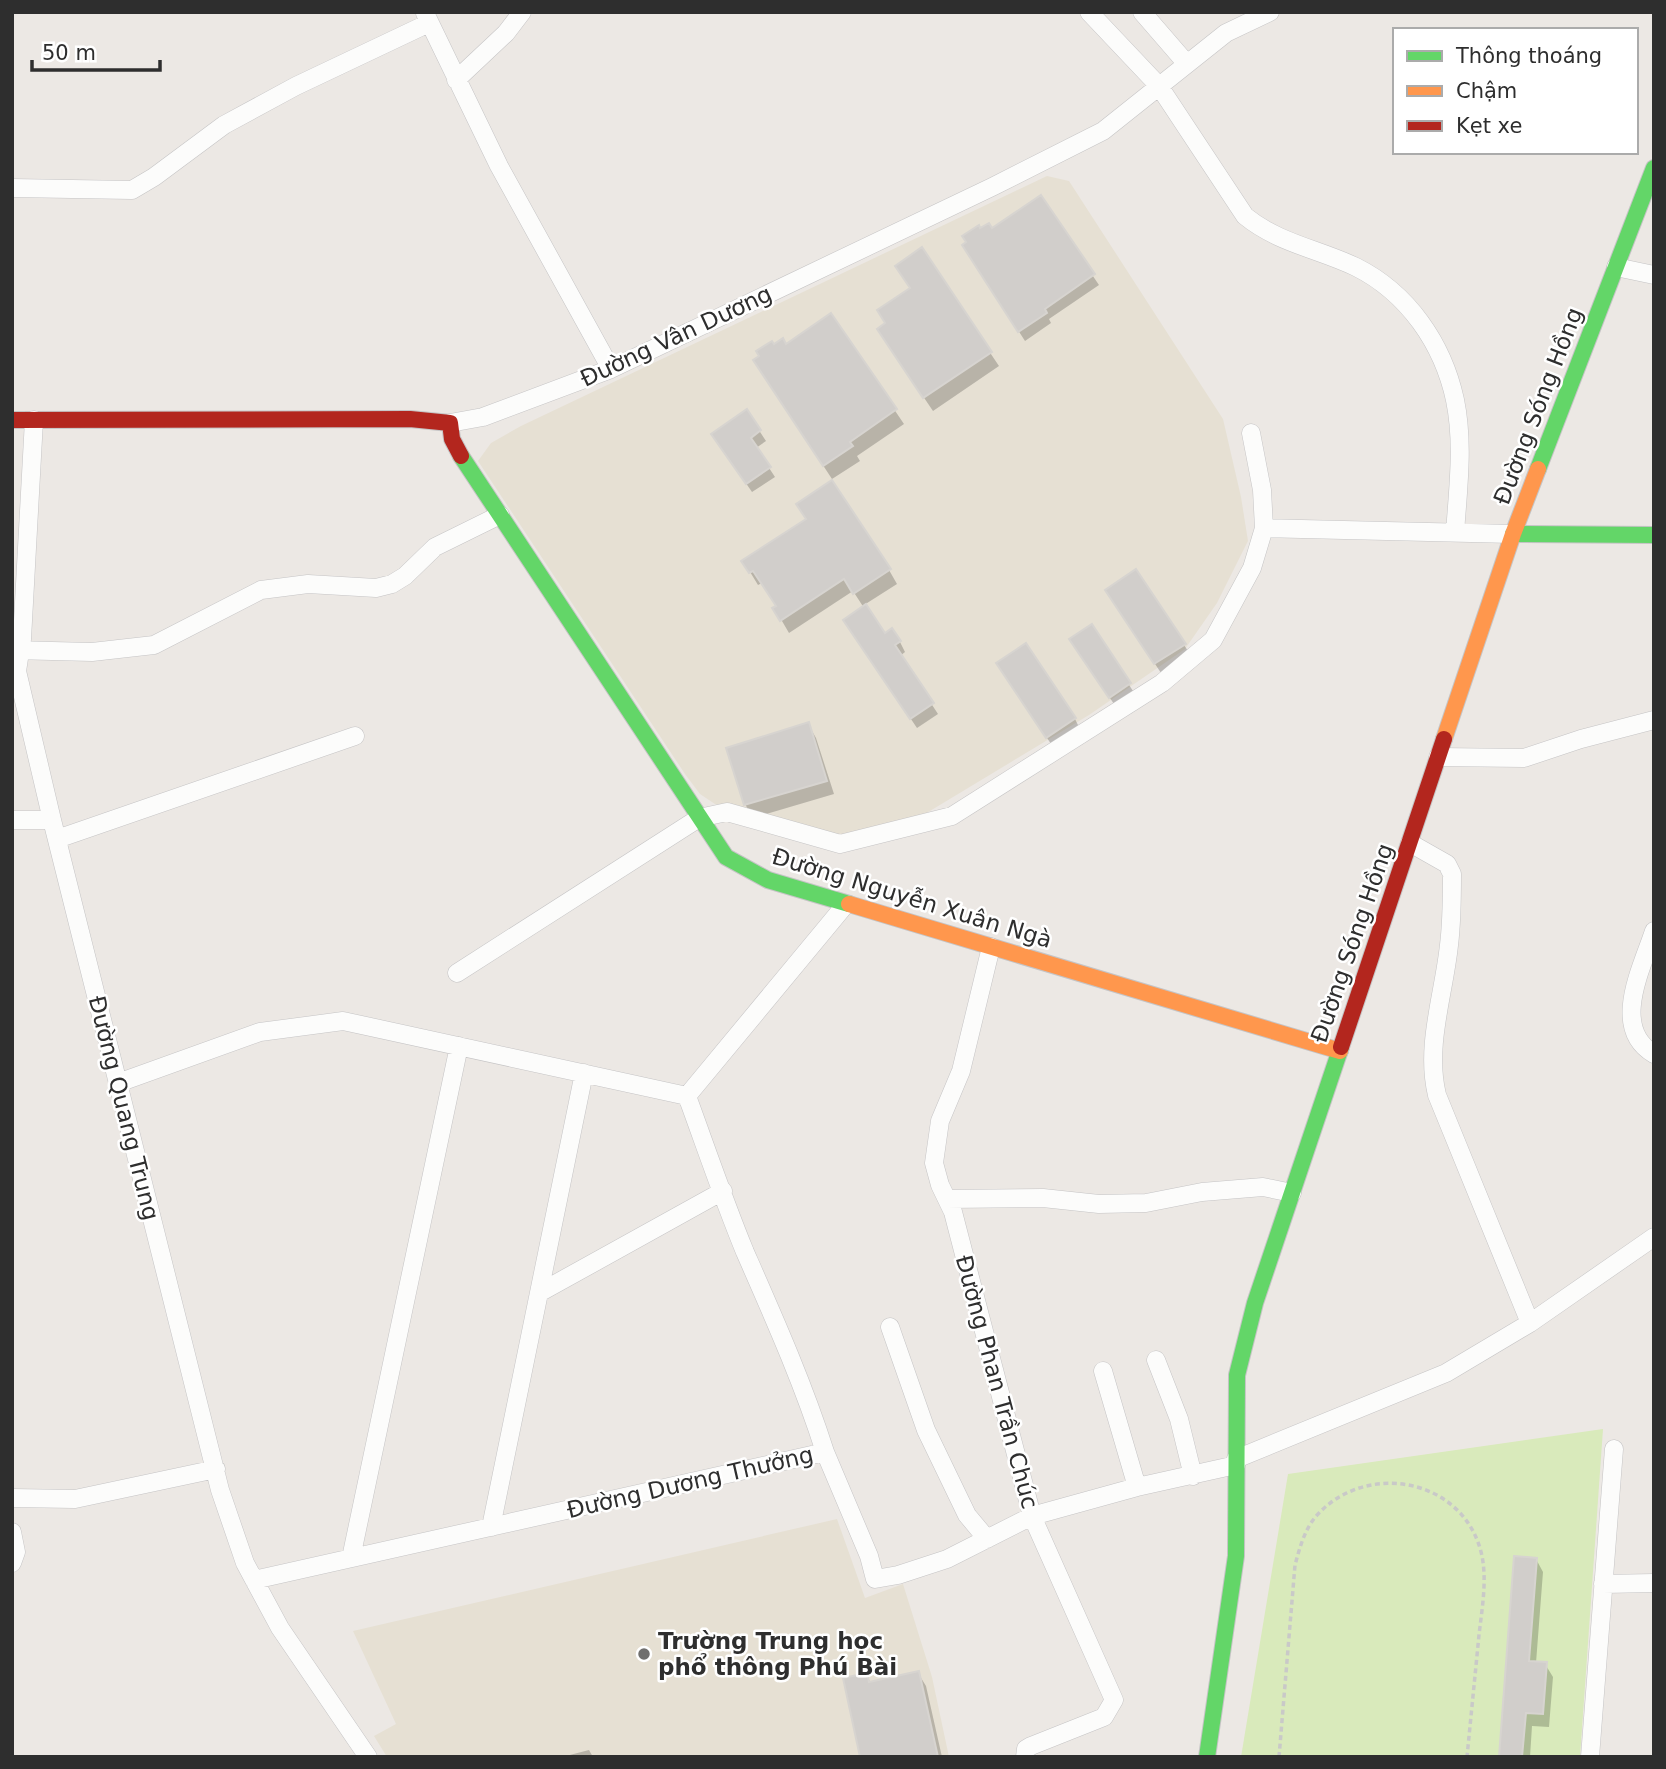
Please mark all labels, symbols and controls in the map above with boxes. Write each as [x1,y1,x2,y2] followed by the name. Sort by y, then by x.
[32,28,159,72] scale bar
[1393,28,1638,154] legend
[42,41,96,65] text: 50 m
[1455,44,1602,68] text: Thông thoáng
[1456,79,1517,103] text: Chậm
[1456,114,1522,138] text: Kẹt xe
[576,280,776,392] street label: Đường Vân Dương
[1488,304,1588,508] street label: Đường Sóng Hồng
[1306,840,1398,1046] street label: Đường Sóng Hồng
[769,842,1055,953] street label: Đường Nguyễn Xuân Ngà
[84,993,164,1223] street label: Đường Quang Trung
[951,1252,1043,1512] street label: Đường Phan Trần Chúc
[564,1441,816,1523] street label: Đường Dương Thưởng
[658,1628,897,1680] place label: Trường Trung học phổ thông Phú Bài
[636,1646,652,1662] marker: Trường Trung học phổ thông Phú Bài

